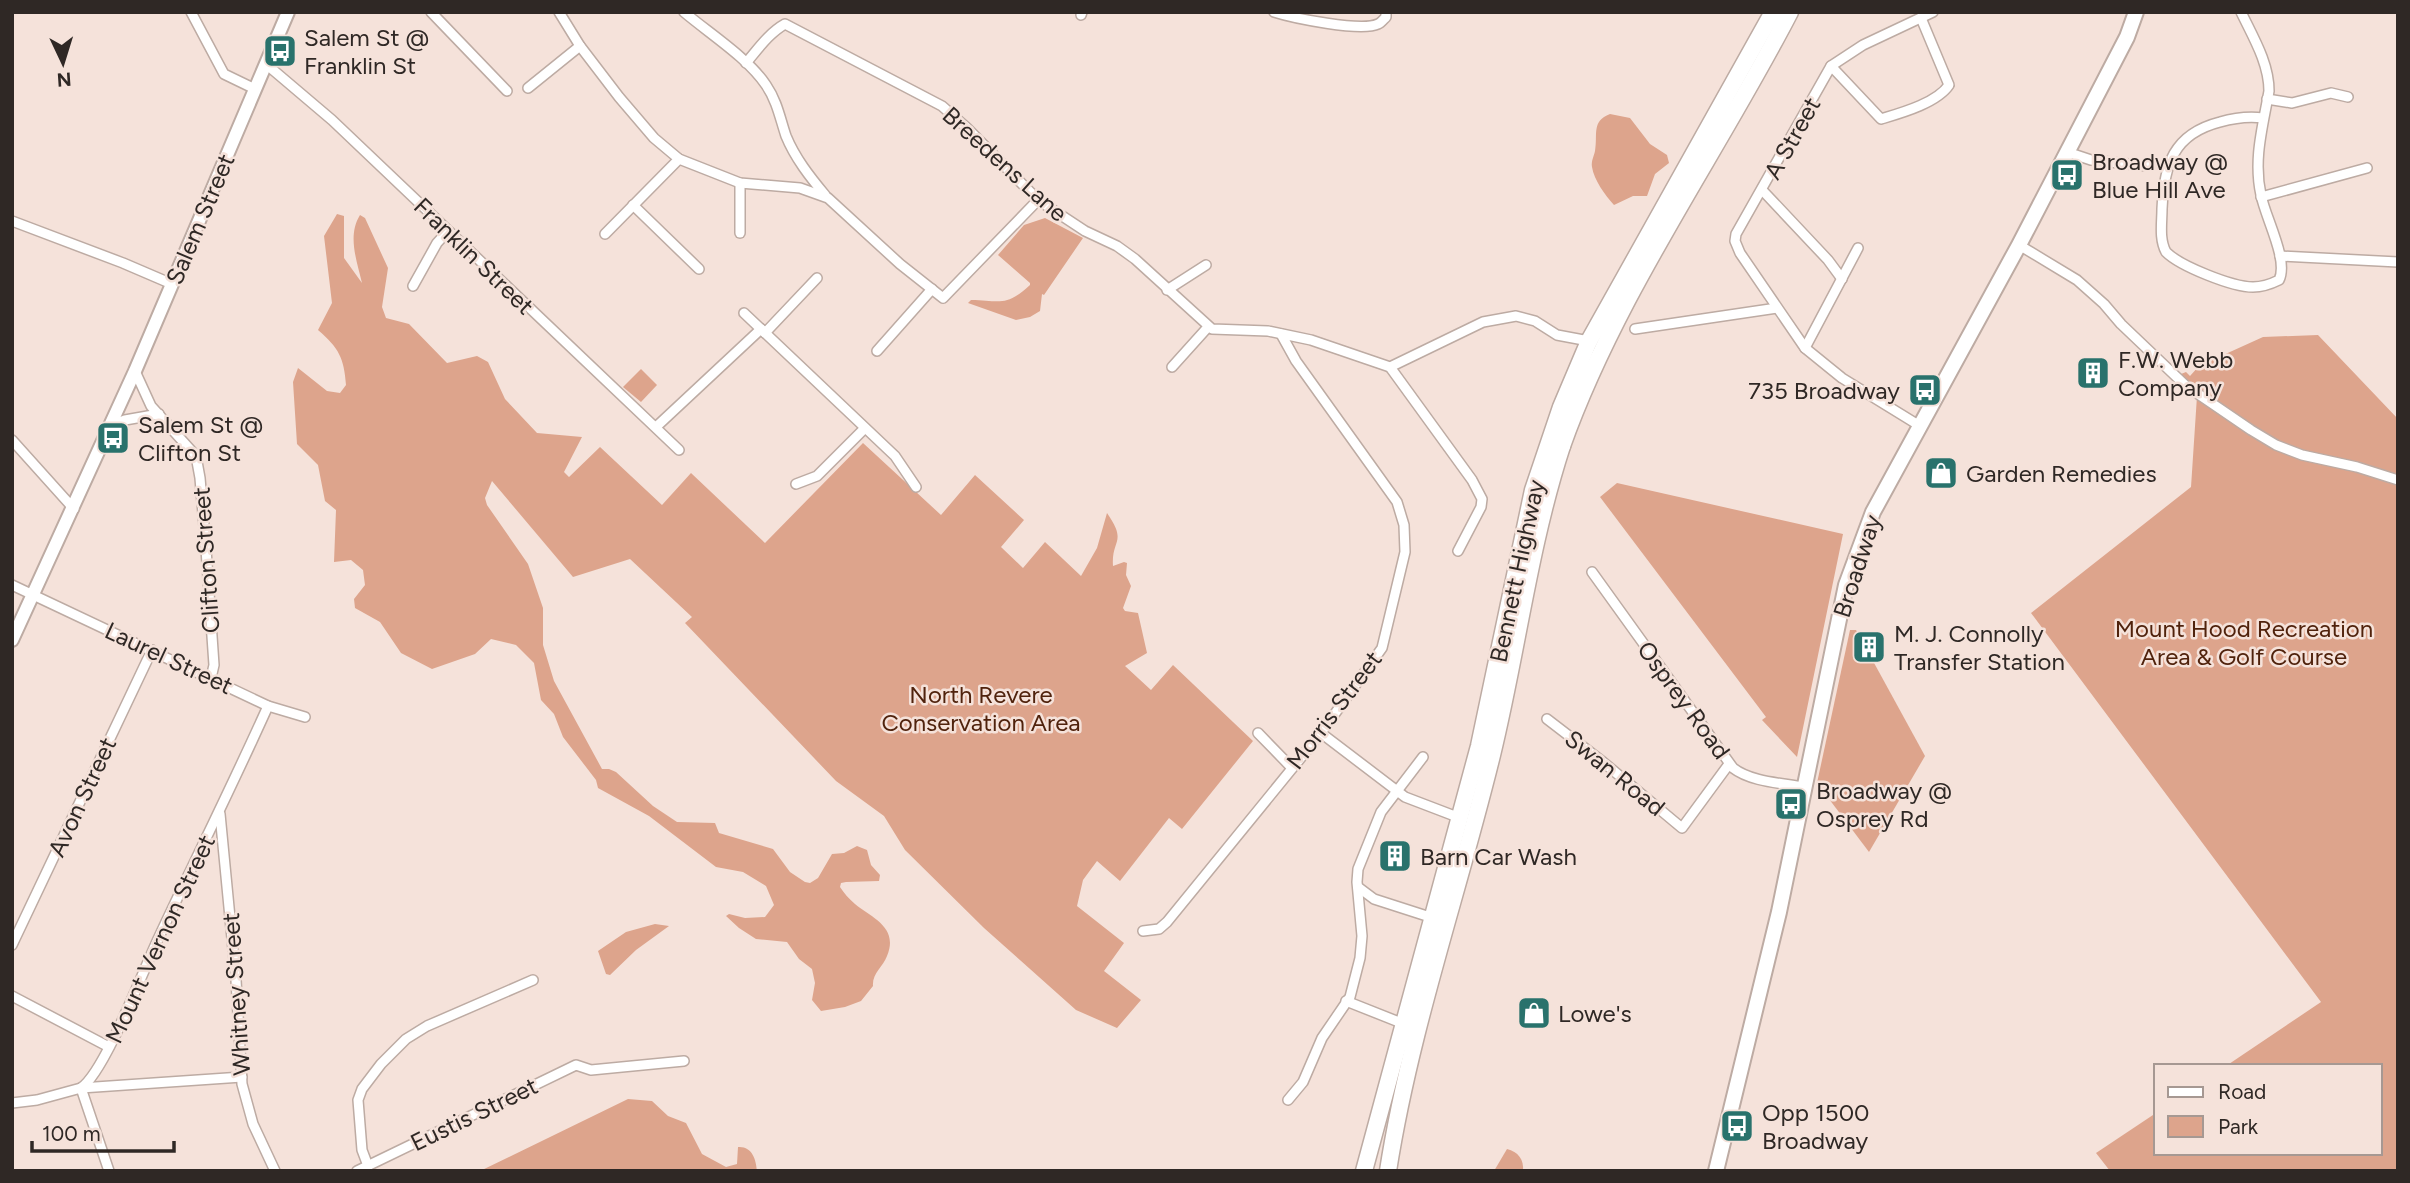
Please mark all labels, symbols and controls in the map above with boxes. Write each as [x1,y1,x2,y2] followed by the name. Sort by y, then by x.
[304,23,429,80] place label: Salem St @ Franklin St
[28,28,98,98] north arrow
[261,32,299,70] bus stop icon: Salem St @ Franklin St
[56,67,72,91] text: N
[1758,92,1826,184] street label: A Street
[937,100,1073,228] street label: Breedens Lane
[2092,147,2228,204] place label: Broadway @ Blue Hill Ave
[160,149,240,289] street label: Salem Street
[2048,156,2086,194] bus stop icon: Broadway @ Blue Hill Ave
[408,192,540,320] street label: Franklin Street
[2118,345,2233,402] place label: F.W. Webb Company
[2074,354,2112,392] building icon: F.W. Webb Company
[1906,371,1944,409] bus stop icon: 735 Broadway
[1748,376,1900,405] place label: 735 Broadway
[138,410,263,467] place label: Salem St @ Clifton St
[94,419,132,457] bus stop icon: Salem St @ Clifton St
[1922,454,1960,492] shop icon: Garden Remedies
[1966,459,2157,488] place label: Garden Remedies
[1483,477,1551,665] street label: Bennett Highway
[186,486,226,634] street label: Clifton Street
[1827,511,1887,621] street label: Broadway
[2115,614,2373,671] park label: Mount Hood Recreation Area & Golf Course
[100,616,238,700] street label: Laurel Street
[1894,619,2065,676] place label: M. J. Connolly Transfer Station
[1850,628,1888,666] building icon: M. J. Connolly Transfer Station
[1632,635,1736,765] street label: Osprey Road
[1280,645,1388,775] street label: Morris Street
[881,680,1081,737] park label: North Revere Conservation Area
[1559,724,1671,822] street label: Swan Road
[42,733,122,861] street label: Avon Street
[1816,776,1952,833] place label: Broadway @ Osprey Rd
[1772,785,1810,823] bus stop icon: Broadway @ Osprey Rd
[99,830,221,1048] street label: Mount Vernon Street
[1376,837,1414,875] building icon: Barn Car Wash
[1420,842,1577,871] place label: Barn Car Wash
[216,912,256,1076] street label: Whitney Street
[1515,994,1553,1032] shop icon: Lowe's
[1558,999,1632,1028] place label: Lowe's
[2154,1064,2382,1155] legend
[406,1071,542,1157] street label: Eustis Street
[2218,1079,2266,1104] text: Road
[1762,1098,1869,1155] place label: Opp 1500 Broadway
[1718,1107,1756,1145] bus stop icon: Opp 1500 Broadway
[32,1110,173,1154] scale bar
[2218,1114,2259,1139] text: Park
[42,1121,101,1146] text: 100 m

